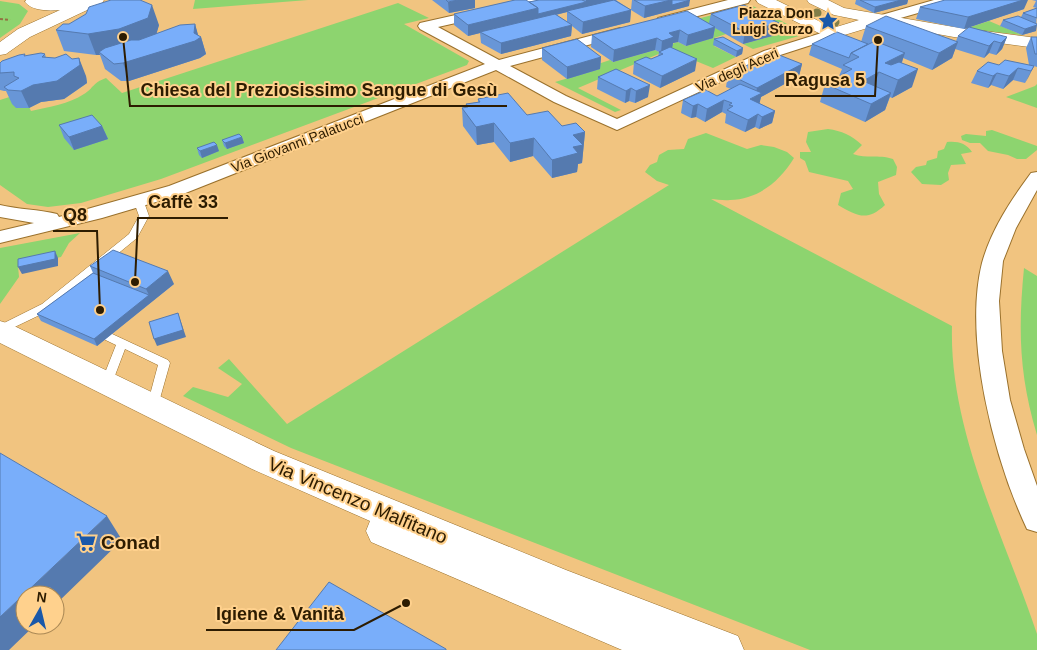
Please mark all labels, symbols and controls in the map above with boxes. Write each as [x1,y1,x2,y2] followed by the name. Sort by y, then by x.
[732,5,813,37] place label: Piazza Don Luigi Sturzo
[817,10,839,32] place icon: Piazza Don Luigi Sturzo
[693,45,781,95] street label: Via degli Aceri
[775,63,875,96] callout: Ragusa 5
[785,70,865,90] text: Ragusa 5
[130,73,507,106] callout: Chiesa del Preziosissimo Sangue di Gesù
[140,80,498,100] text: Chiesa del Preziosissimo Sangue di Gesù
[229,110,365,176] street label: Via Giovanni Palatucci
[138,185,228,218] callout: Caffè 33
[148,192,218,212] text: Caffè 33
[53,198,97,231] callout: Q8
[63,205,87,225] text: Q8
[265,453,451,548] street label: Via Vincenzo Malfitano
[75,531,97,553] supermarket icon: Conad
[101,532,160,553] place label: Conad
[15,585,65,635] north arrow
[36,588,48,606] text: N
[206,597,354,630] callout: Igiene & Vanità
[216,604,345,624] text: Igiene & Vanità

